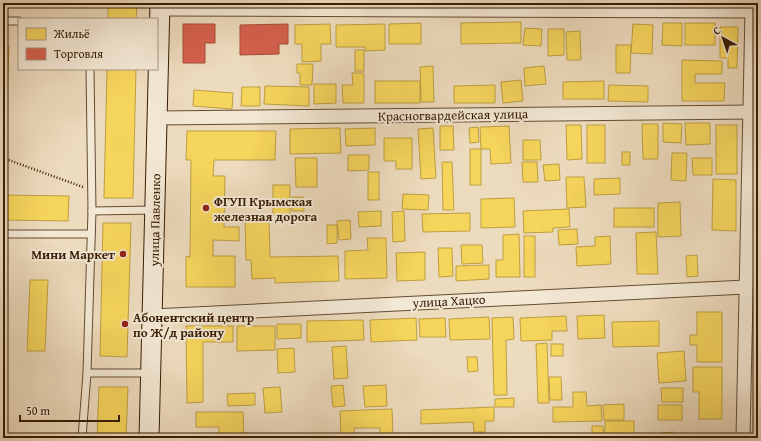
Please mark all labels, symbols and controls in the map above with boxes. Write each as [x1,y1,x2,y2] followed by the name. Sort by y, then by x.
[18,18,158,70] legend
[703,18,743,58] north arrow
[709,22,724,38] text: С
[53,25,90,42] text: Жильё
[54,45,103,62] text: Торговля
[378,104,529,126] street label: Красногвардейская улица
[145,173,165,268] street label: улица Павленко
[214,192,317,226] place label: ФГУП Крымская железная дорога
[201,203,211,213] marker: ФГУП Крымская железная дорога
[31,245,115,264] place label: Мини Маркет
[118,249,128,259] marker: Мини Маркет
[411,290,486,312] street label: улица Хацко
[133,308,255,342] place label: Абонентский центр по Ж/д району
[120,319,130,329] marker: Абонентский центр по Ж/д району
[20,397,119,423] scale bar
[26,402,50,419] text: 50 m

